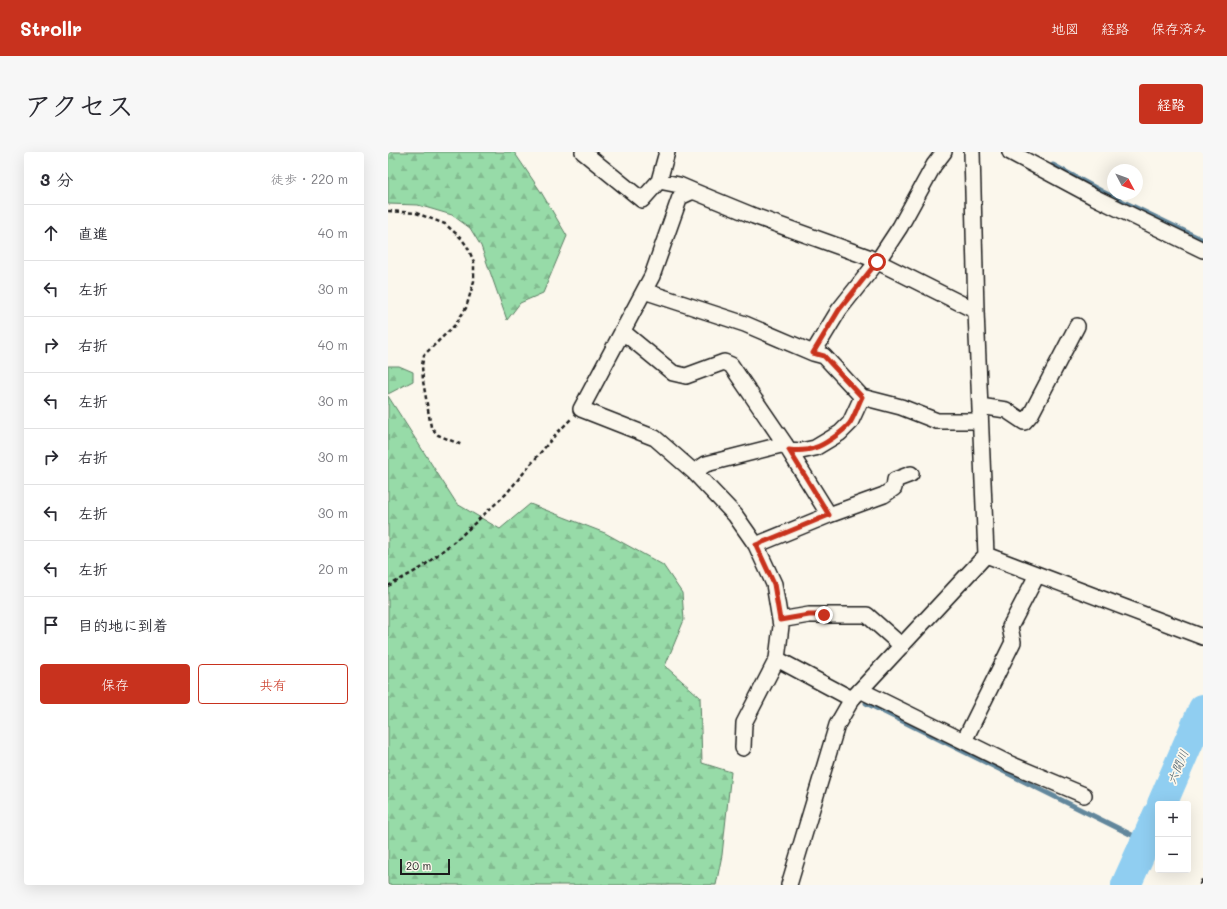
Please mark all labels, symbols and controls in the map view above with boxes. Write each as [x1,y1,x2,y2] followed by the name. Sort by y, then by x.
[20,16,82,41] text: Strollr
[1051,19,1079,38] text: 地図
[1101,19,1129,38] text: 経路
[1151,19,1207,38] text: 保存済み
[1139,84,1203,124] button: 経路
[24,87,134,123] text: アクセス
[1107,164,1143,200] north arrow
[40,168,73,190] text: 3 分
[271,170,348,187] text: 徒歩 · 220 m
[40,222,62,244] icon: ahead
[78,223,108,243] text: 直進
[318,224,348,241] text: 40 m
[868,253,886,271] route start
[40,278,62,300] icon: left
[78,279,108,299] text: 左折
[318,280,348,297] text: 30 m
[40,334,62,356] icon: right
[78,335,108,355] text: 右折
[318,336,348,353] text: 40 m
[40,390,62,412] icon: left
[78,391,108,411] text: 左折
[318,392,348,409] text: 30 m
[40,446,62,468] icon: right
[78,447,108,467] text: 右折
[318,448,348,465] text: 30 m
[40,502,62,524] icon: left
[78,503,108,523] text: 左折
[318,504,348,521] text: 30 m
[40,558,62,580] icon: left
[78,559,108,579] text: 左折
[318,560,348,577] text: 20 m
[815,606,833,624] route end
[40,614,62,636] icon: arrive
[78,615,168,635] text: 目的地に到着
[40,664,190,704] button: 保存
[198,664,348,704] button: 共有
[1163,747,1191,786] water label: 六間川
[1155,801,1191,873] map controls
[1155,801,1191,837] button: +
[1155,837,1191,873] button: −
[400,857,450,876] scale bar
[406,858,431,873] text: 20 m

